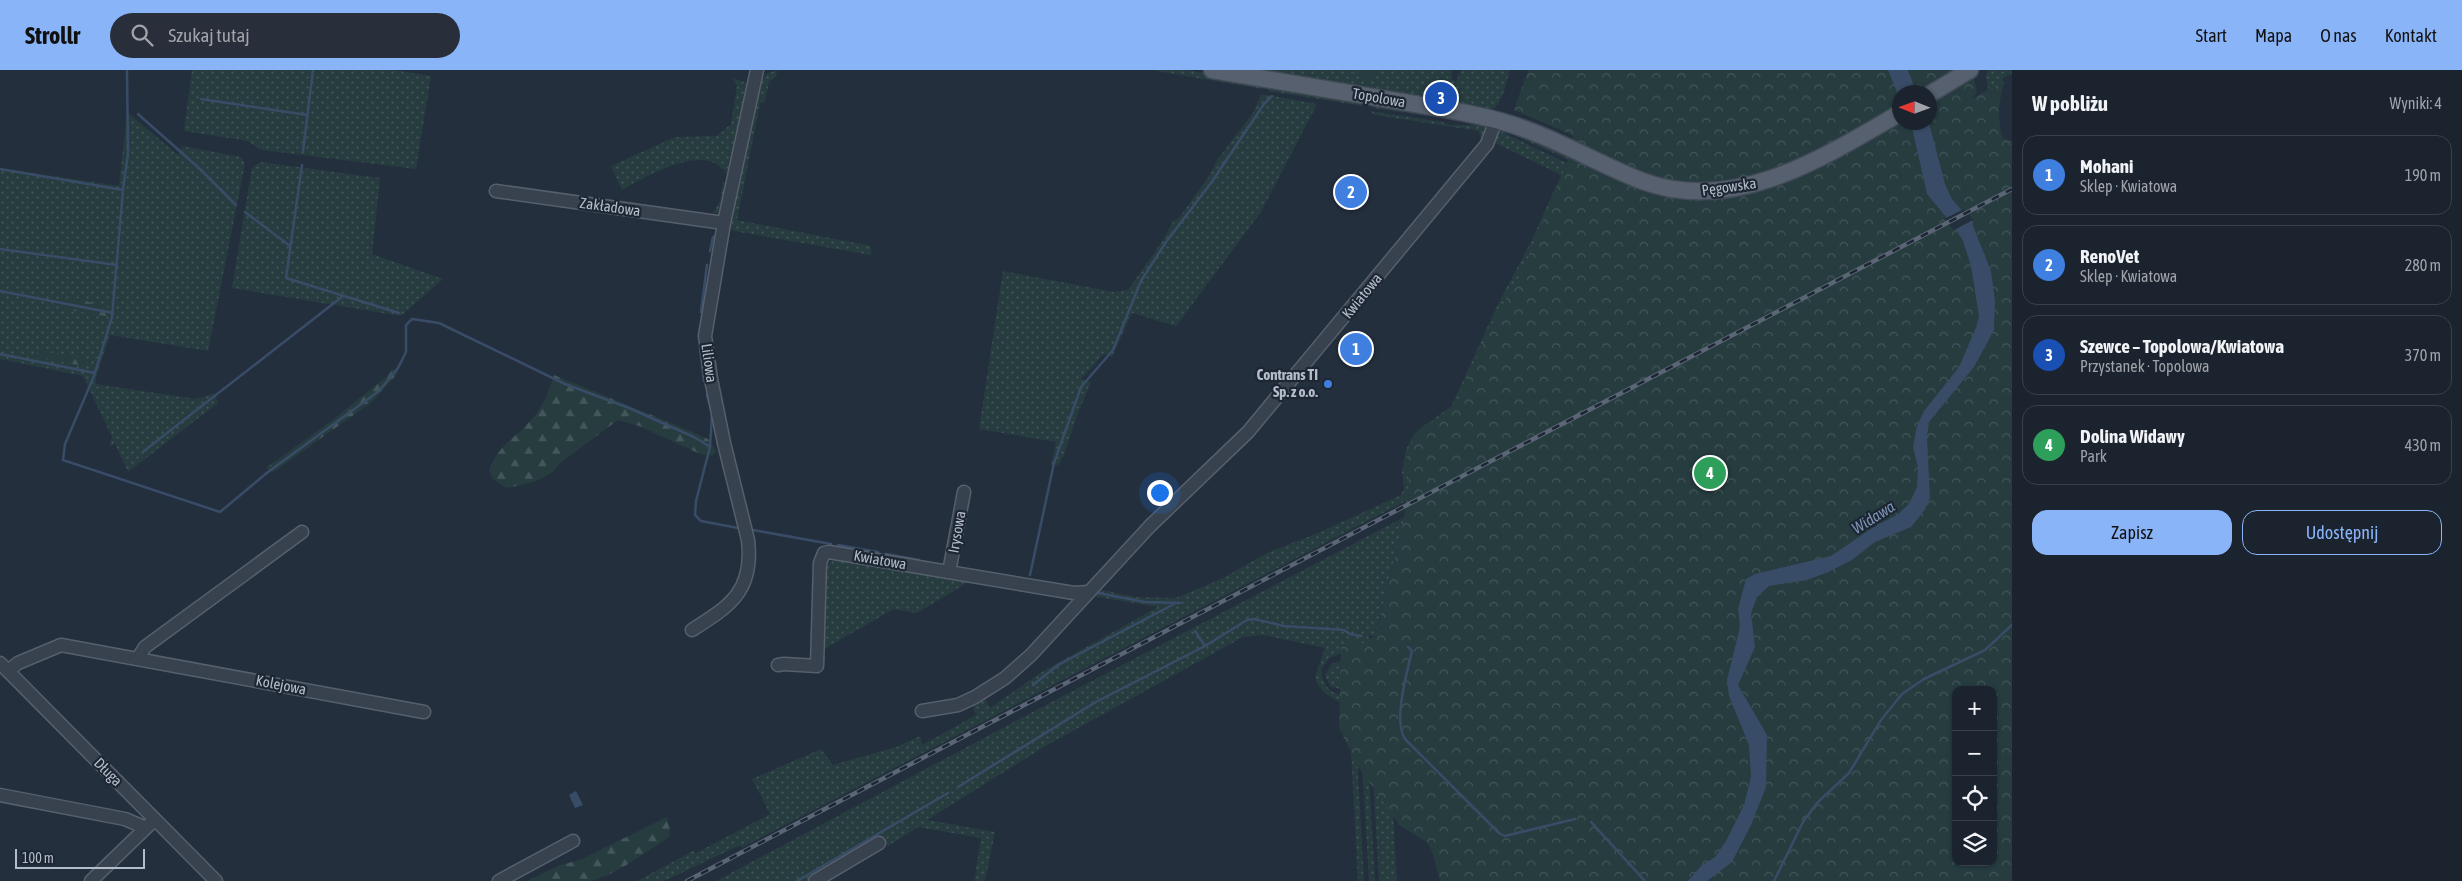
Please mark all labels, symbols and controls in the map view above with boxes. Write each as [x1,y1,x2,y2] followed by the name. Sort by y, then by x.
[110,13,460,58] search box
[128,21,156,49] icon: search
[25,22,80,49] text: Strollr
[168,24,250,46] text: Szukaj tutaj
[2195,25,2227,46] text: Start
[2255,25,2292,46] text: Mapa
[2320,25,2357,46] text: O nas
[2385,25,2437,46] text: Kontakt
[1425,79,1457,117] pin: 3
[1351,84,1407,111] street label: Topolowa
[1892,85,1937,130] north arrow
[2032,91,2108,115] text: W pobliżu
[2390,94,2442,112] text: Wyniki: 4
[2080,155,2133,177] text: Mohani
[2045,166,2053,184] text: 1
[2405,166,2441,184] text: 190 m
[1335,173,1367,211] pin: 2
[1701,174,1757,199] street label: Pęgowska
[2080,177,2177,195] text: Sklep · Kwiatowa
[579,194,642,219] street label: Zakładowa
[2080,245,2139,267] text: RenoVet
[2045,256,2053,274] text: 2
[2405,256,2441,274] text: 280 m
[2080,267,2177,285] text: Sklep · Kwiatowa
[1338,270,1385,322] street label: Kwiatowa
[1340,330,1372,368] pin: 1
[2080,335,2284,357] text: Szewce – Topolowa/Kwiatowa
[698,342,721,384] street label: Liliowa
[2045,346,2053,364] text: 3
[2405,346,2441,364] text: 370 m
[2080,357,2209,375] text: Przystanek · Topolowa
[1256,366,1318,400] place label: Contrans TI Sp. z o.o.
[1322,378,1334,390] marker: Contrans TI Sp. z o.o.
[2080,425,2185,447] text: Dolina Widawy
[2045,436,2053,454] text: 4
[2405,436,2441,454] text: 430 m
[2080,447,2107,465] text: Park
[1694,454,1726,492] pin: 4
[1147,480,1173,506] your location
[1848,497,1898,537] water label: Widawa
[944,510,969,554] street label: Irysowa
[2032,510,2232,555] button: Zapisz
[2242,510,2442,555] button: Udostępnij
[852,547,908,572] street label: Kwiatowa
[255,671,308,698] street label: Kolejowa
[1952,686,1997,866] map controls
[1952,686,1997,731] button: +
[1952,731,1997,776] button: −
[91,754,126,789] street label: Długa
[1952,776,1997,821] button: locate
[1952,821,1997,866] button: layers
[15,846,145,869] scale bar
[22,850,54,866] text: 100 m

